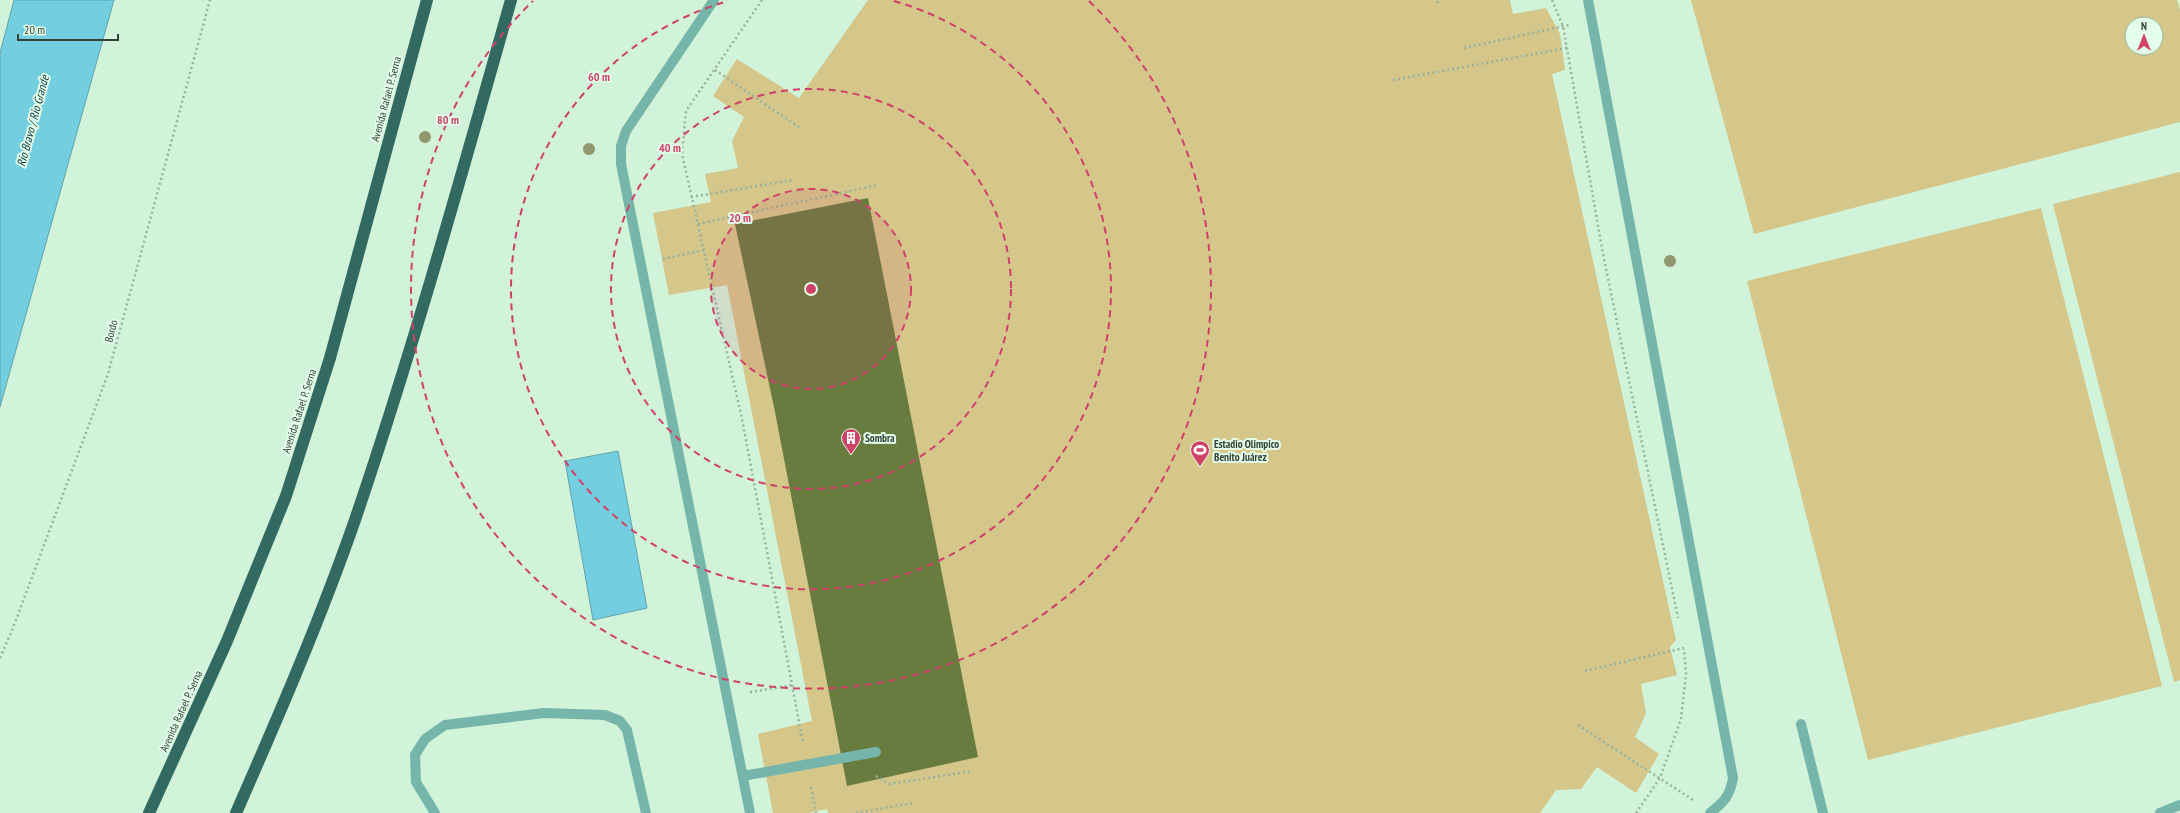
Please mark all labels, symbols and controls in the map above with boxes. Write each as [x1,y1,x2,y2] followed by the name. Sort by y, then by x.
[18,16,118,42] scale bar
[2124,16,2164,56] north arrow
[2141,19,2147,33] text: N
[24,22,45,37] text: 20 m
[368,55,404,143] street label: Avenida Rafael P. Serna
[588,69,610,84] text: 60 m
[13,73,52,168] water label: Río Bravo / Rio Grande
[437,112,459,127] text: 80 m
[659,140,681,155] text: 40 m
[729,210,751,225] text: 20 m
[804,282,818,296] centre of rings
[101,318,121,344] street label: Bordo
[279,367,319,455] street label: Avenida Rafael P. Serna
[840,427,862,455] building icon: Sombra
[865,431,895,445] place label: Sombra
[1214,437,1279,464] place label: Estadio Olimpico Benito Juárez
[1189,439,1211,467] sports icon: Estadio Olimpico Benito Juárez
[157,668,205,754] street label: Avenida Rafael P. Serna

